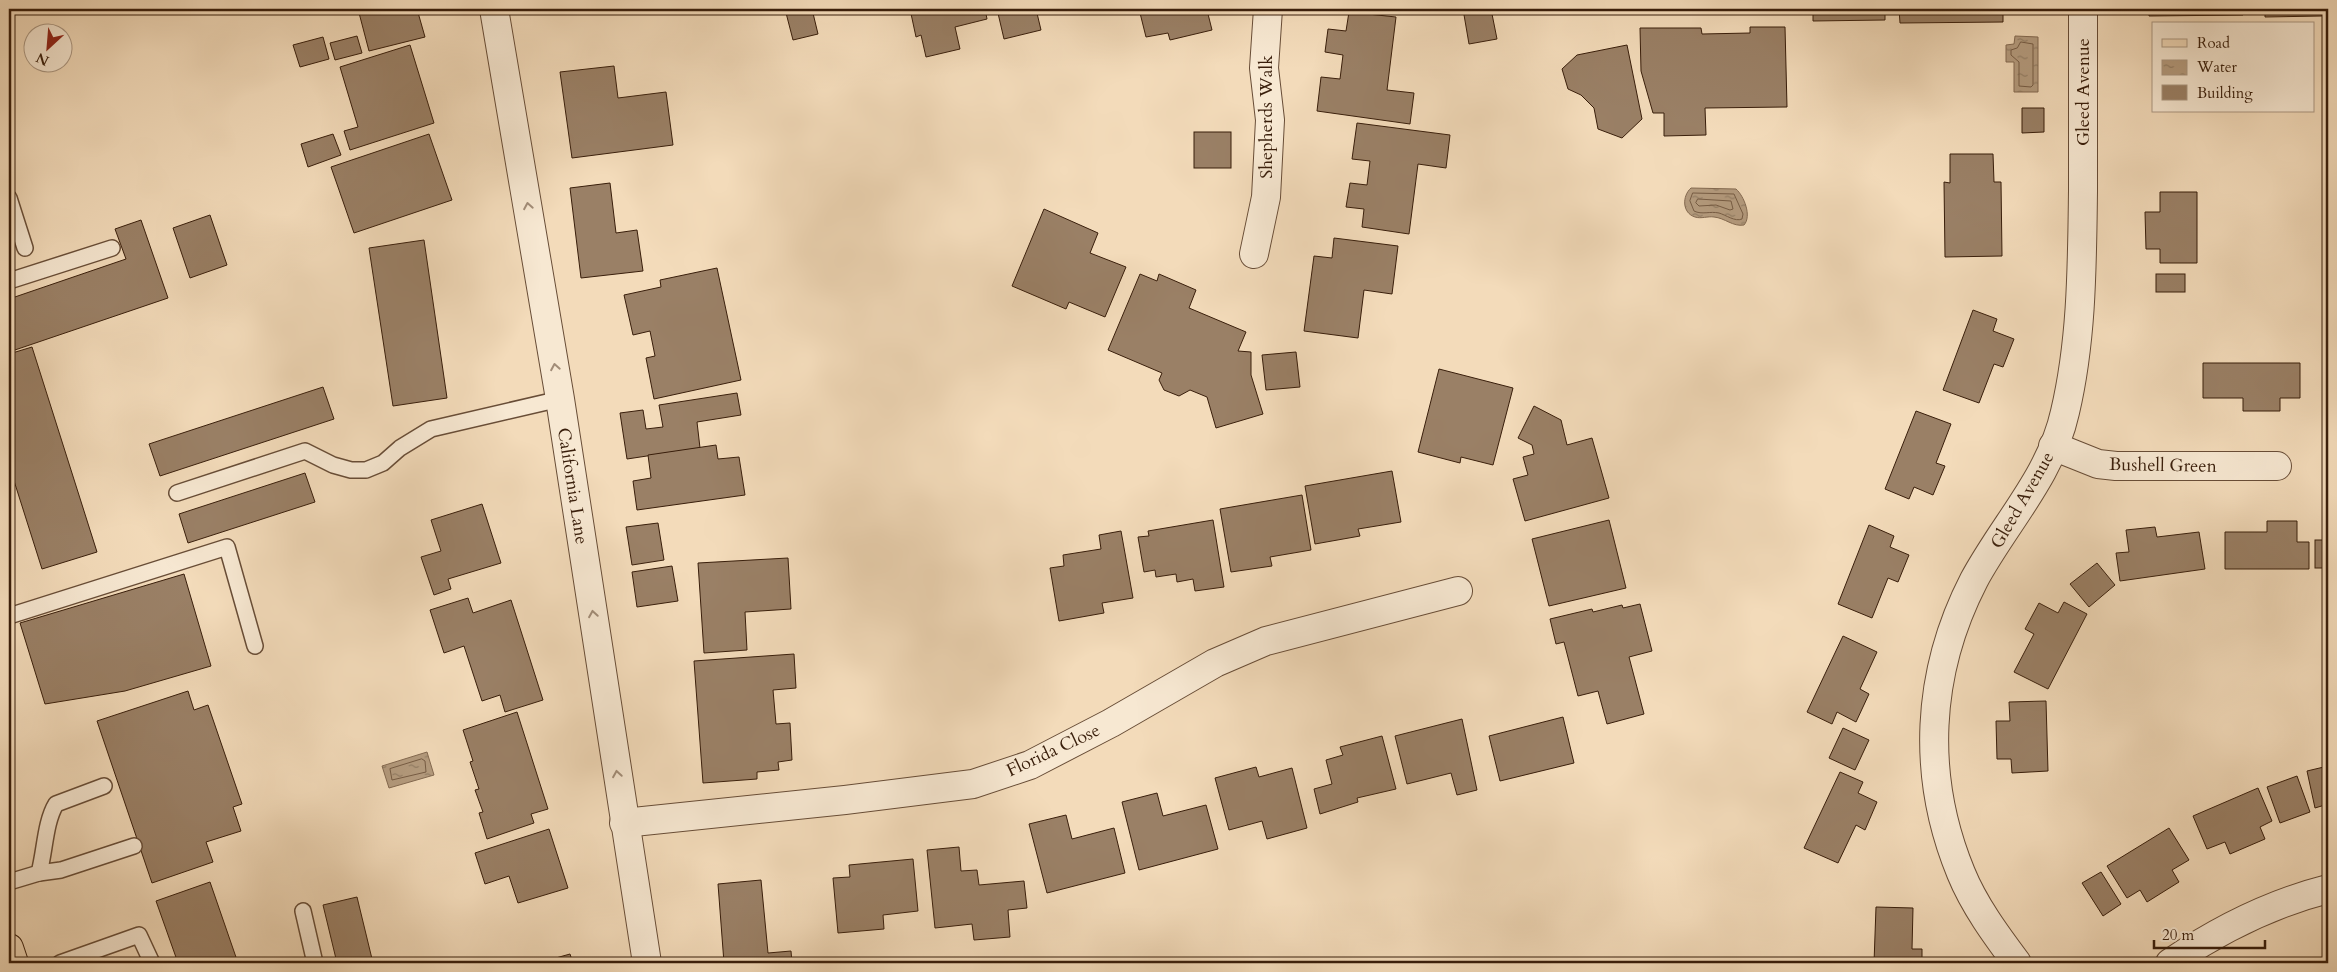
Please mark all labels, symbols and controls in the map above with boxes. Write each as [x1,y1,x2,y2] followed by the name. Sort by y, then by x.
[22,22,72,72] north arrow
[2152,22,2314,112] legend
[2197,33,2230,53] text: Road
[2071,38,2096,146] street label: Gleed Avenue
[33,48,52,70] text: N
[1254,55,1279,179] street label: Shepherds Walk
[2196,57,2238,77] text: Water
[2197,83,2253,103] text: Building
[523,202,533,211] one-way arrow
[550,362,560,371] one-way arrow
[551,426,594,546] street label: California Lane
[1985,447,2060,553] street label: Gleed Avenue
[2109,452,2218,479] street label: Bushell Green
[588,609,598,618] one-way arrow
[1002,718,1104,783] street label: Florida Close
[612,770,623,778] one-way arrow
[2154,917,2266,949] scale bar
[2162,925,2194,945] text: 20 m

